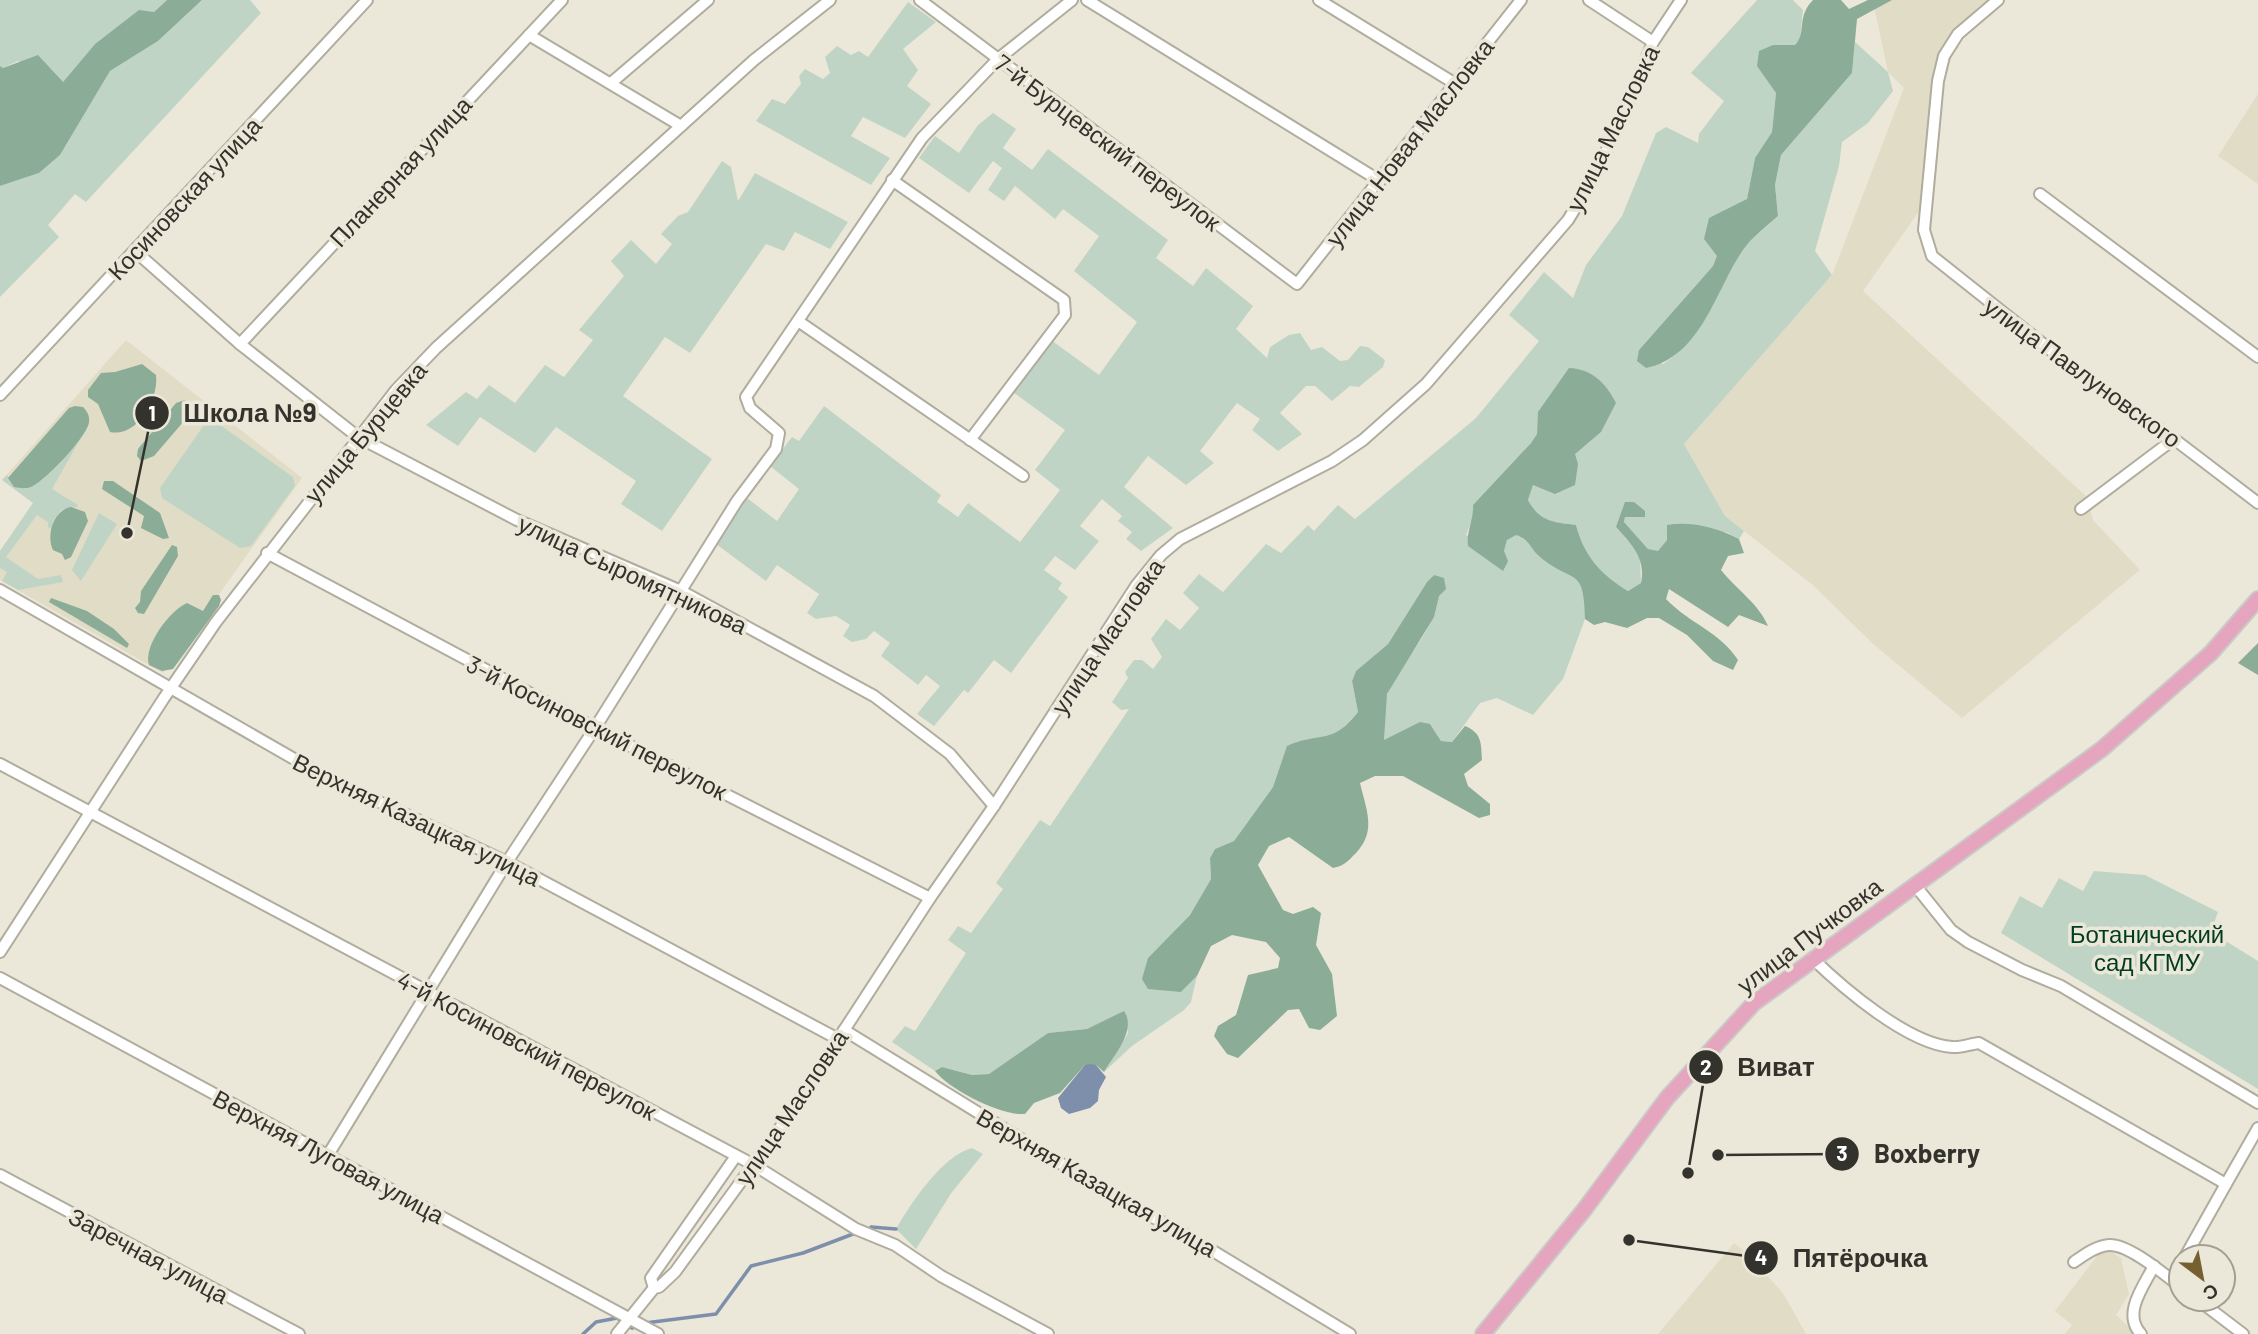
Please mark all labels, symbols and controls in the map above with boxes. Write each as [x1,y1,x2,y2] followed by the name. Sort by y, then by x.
[1319,32,1499,252] street label: улица Новая Масловка
[1559,40,1665,216] street label: улица Масловка
[989,48,1227,237] street label: 7-й Бурцевский переулок
[323,89,478,252] street label: Планерная улица
[101,110,267,285] street label: Косиновская улица
[1979,291,2187,453] street label: улица Павлуновского
[298,355,433,508] street label: улица Бурцевка
[134,390,330,437] callout: Школа №9
[184,396,317,427] text: Школа №9
[148,400,156,425] text: 1
[514,508,753,640] street label: улица Сыромятникова
[1044,552,1170,719] street label: улица Масловка
[462,649,732,806] street label: 3-й Косиновский переулок
[288,746,546,892] street label: Верхняя Казацкая улица
[1731,871,1888,999] street label: улица Пучковка
[2070,919,2224,976] park label: Ботанический сад КГМУ
[393,964,662,1126] street label: 4-й Косиновский переулок
[728,1023,854,1190] street label: улица Масловка
[1689,1044,1829,1091] callout: Виват
[1737,1050,1815,1081] text: Виват
[1700,1054,1712,1079] text: 2
[208,1083,450,1230] street label: Верхняя Луговая улица
[972,1101,1222,1263] street label: Верхняя Казацкая улица
[1825,1131,1994,1178] callout: Boxberry
[1874,1137,1980,1168] text: Boxberry
[1836,1140,1848,1165] text: 3
[64,1201,234,1310] street label: Заречная улица
[1743,1234,1941,1281] callout: Пятёрочка
[1793,1241,1928,1272] text: Пятёрочка
[2167,1243,2237,1313] north arrow
[1755,1244,1767,1269] text: 4
[2199,1279,2223,1306] text: С

